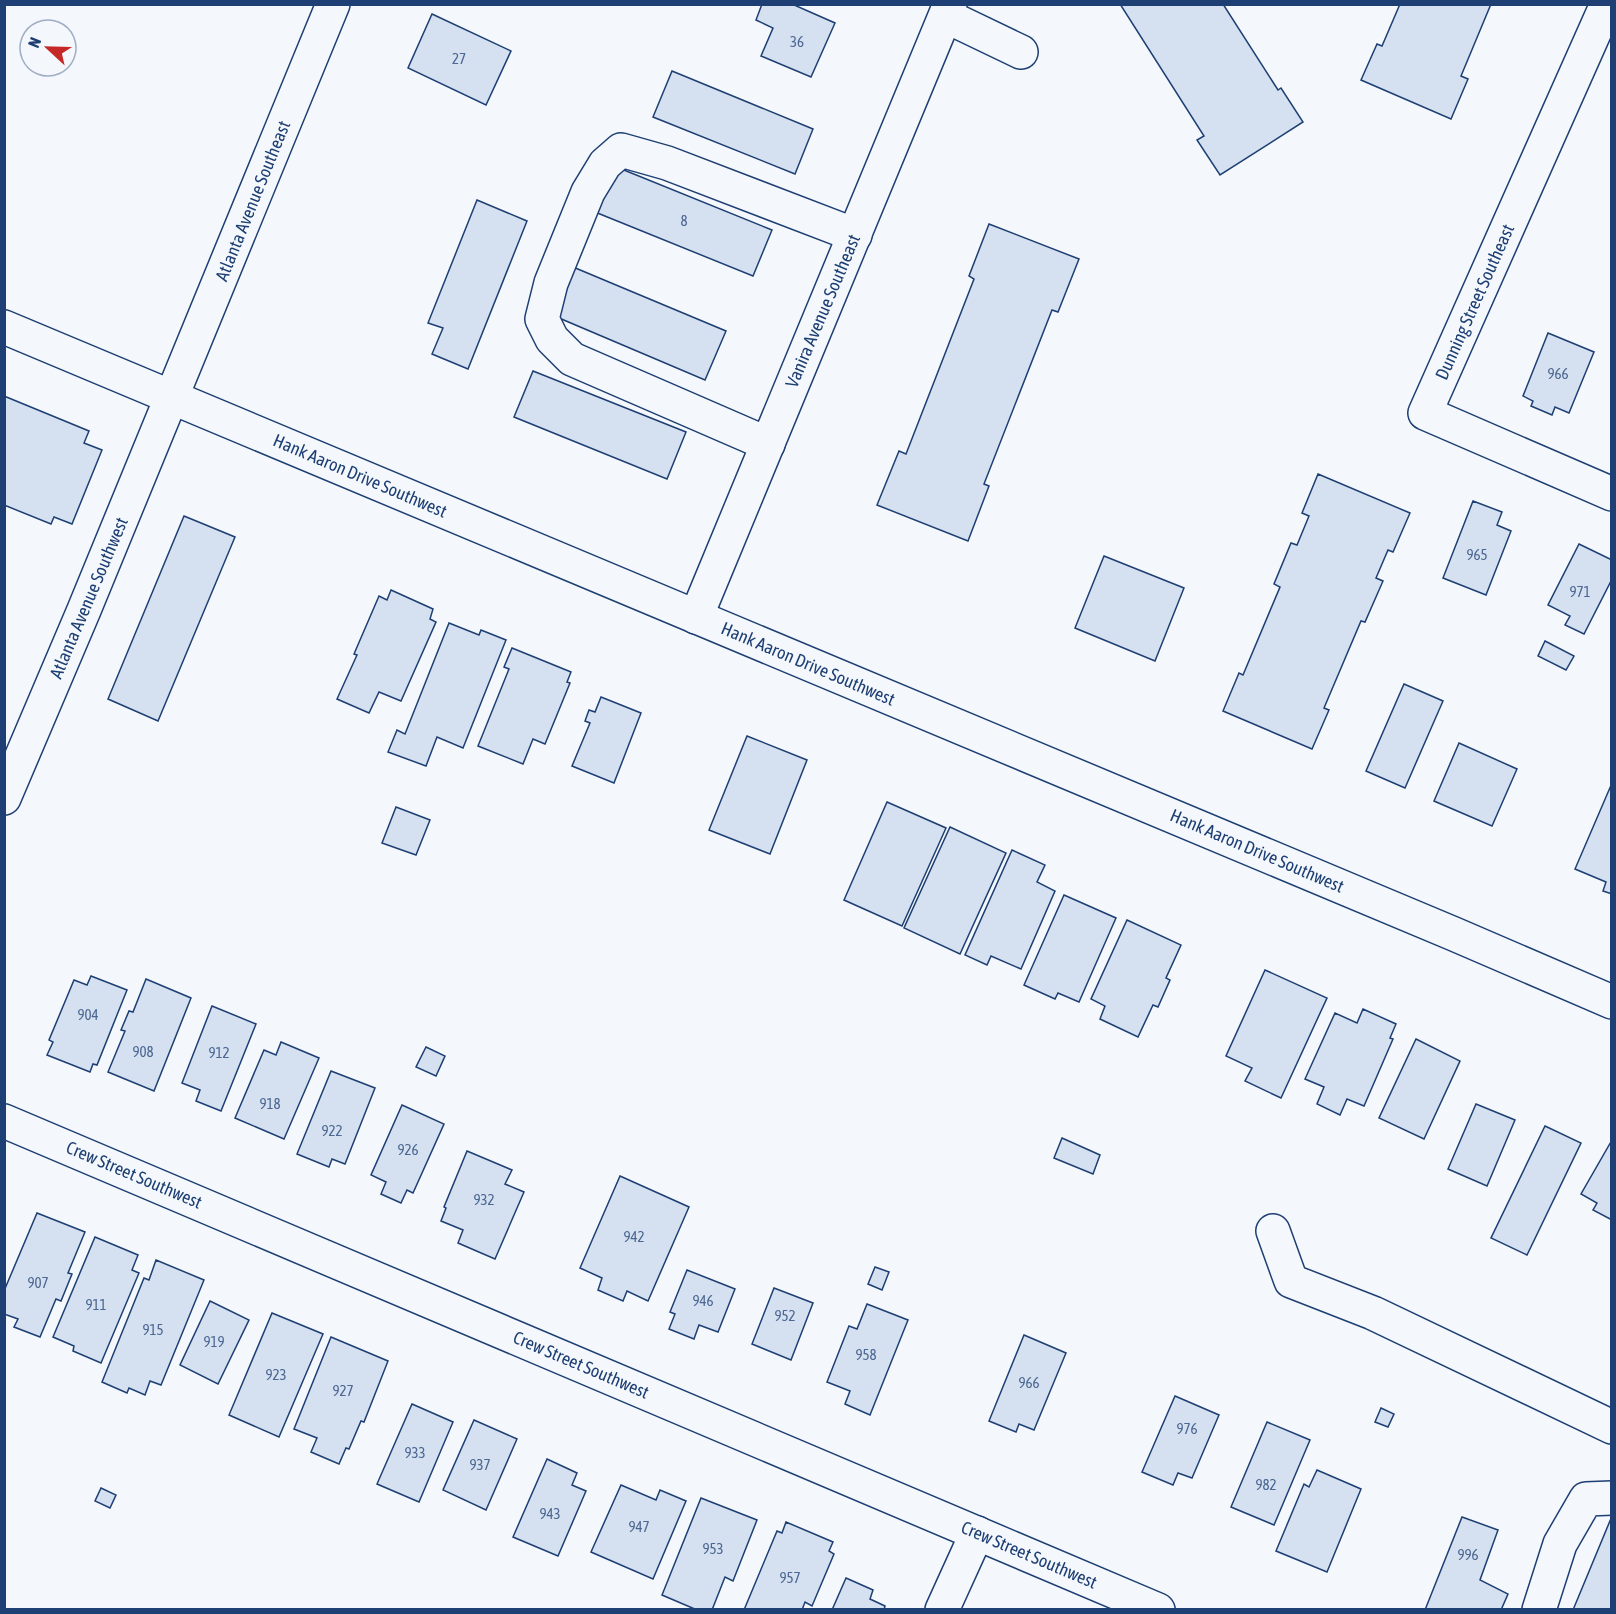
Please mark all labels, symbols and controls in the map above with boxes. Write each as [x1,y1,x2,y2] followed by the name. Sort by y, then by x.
[18,18,78,78] north arrow
[790,33,804,50] house number: 36
[24,35,44,50] text: N
[452,50,466,67] house number: 27
[211,118,294,284] street label: Atlanta Avenue Southeast
[680,212,688,229] house number: 8
[1431,221,1518,383] street label: Dunning Street Southeast
[781,231,864,391] street label: Vanira Avenue Southeast
[1547,365,1569,382] house number: 966
[270,429,450,522] street label: Hank Aaron Drive Southwest
[45,514,132,682] street label: Atlanta Avenue Southwest
[1466,546,1488,563] house number: 965
[1569,583,1591,600] house number: 971
[718,617,898,710] street label: Hank Aaron Drive Southwest
[1167,804,1347,897] street label: Hank Aaron Drive Southwest
[77,1006,99,1023] house number: 904
[132,1043,154,1060] house number: 908
[208,1044,230,1061] house number: 912
[259,1095,281,1112] house number: 918
[321,1122,343,1139] house number: 922
[63,1136,205,1213] street label: Crew Street Southwest
[397,1141,419,1158] house number: 926
[473,1191,495,1208] house number: 932
[623,1228,645,1245] house number: 942
[27,1274,49,1291] house number: 907
[692,1292,714,1309] house number: 946
[85,1296,107,1313] house number: 911
[774,1307,796,1324] house number: 952
[142,1321,164,1338] house number: 915
[510,1326,652,1403] street label: Crew Street Southwest
[203,1333,225,1350] house number: 919
[855,1346,877,1363] house number: 958
[265,1366,287,1383] house number: 923
[1018,1374,1040,1391] house number: 966
[332,1382,354,1399] house number: 927
[1176,1420,1198,1437] house number: 976
[404,1444,426,1461] house number: 933
[469,1456,491,1473] house number: 937
[1255,1476,1277,1493] house number: 982
[539,1505,561,1522] house number: 943
[958,1516,1100,1593] street label: Crew Street Southwest
[628,1518,650,1535] house number: 947
[702,1540,724,1557] house number: 953
[1457,1546,1479,1563] house number: 996
[779,1569,801,1586] house number: 957

